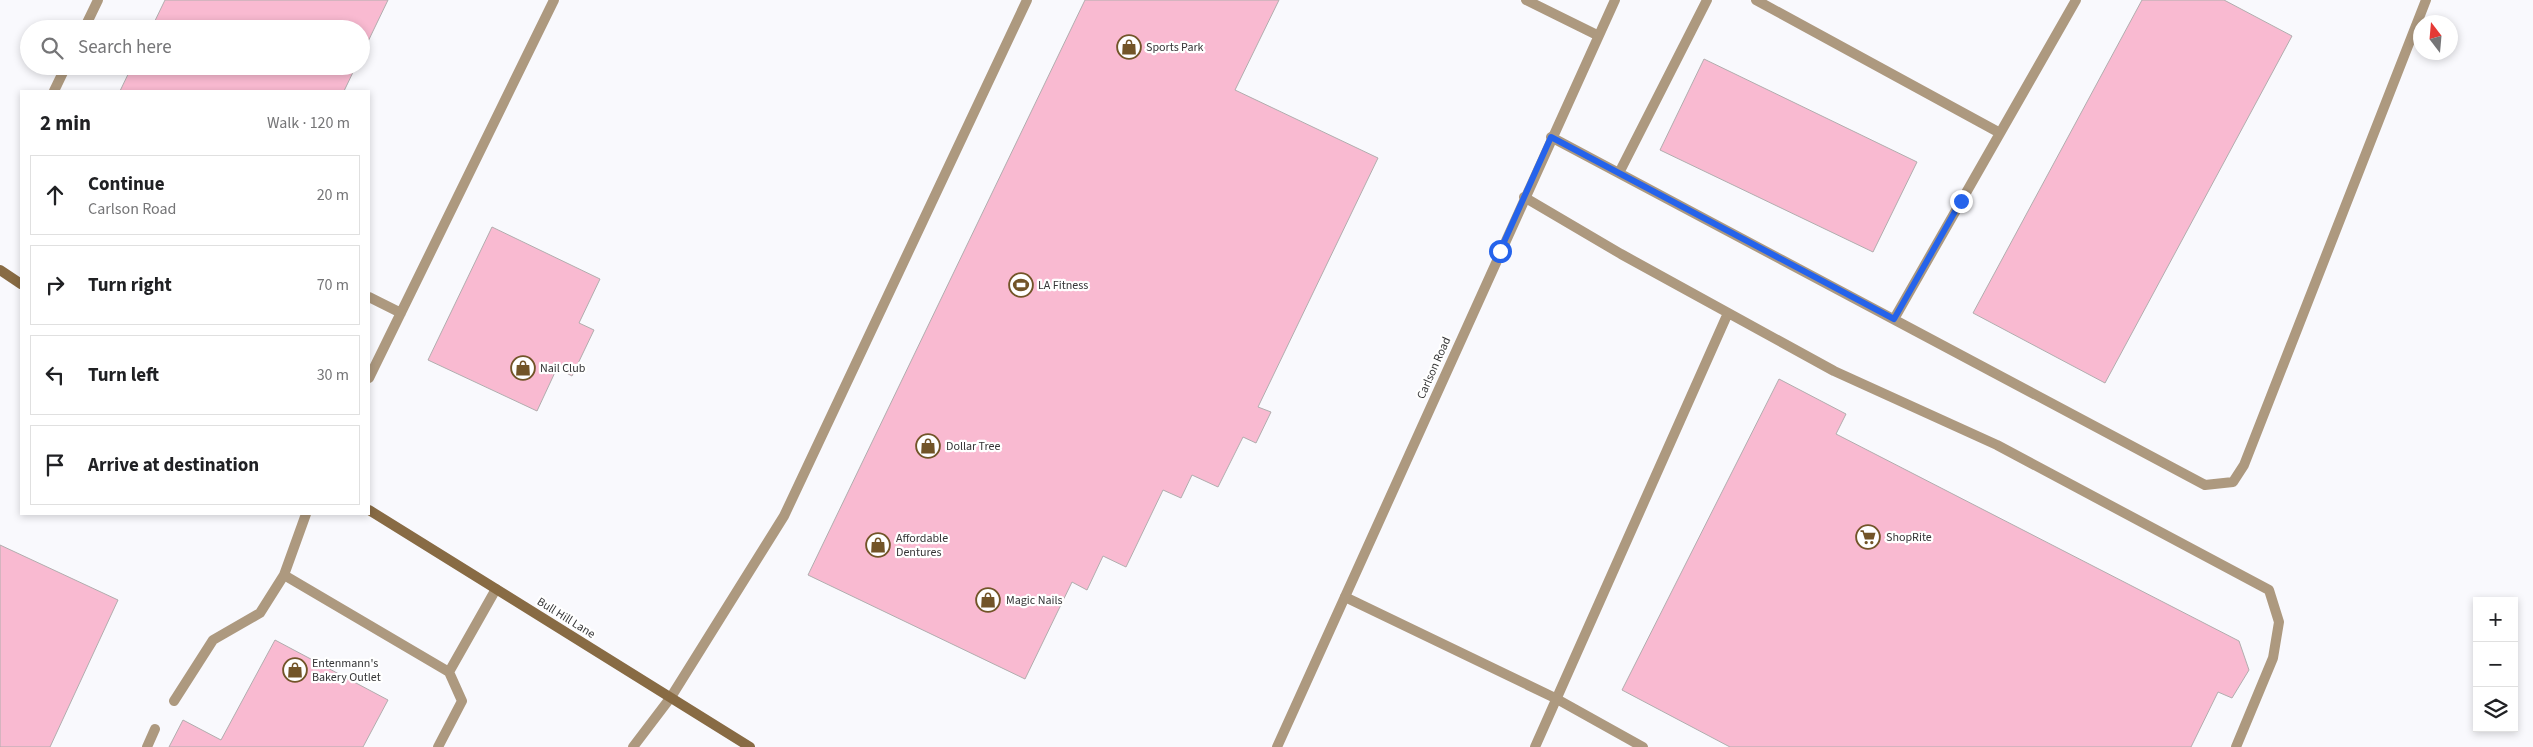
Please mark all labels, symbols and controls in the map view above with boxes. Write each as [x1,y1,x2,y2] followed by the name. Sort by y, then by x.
[2413,15,2458,60] north arrow
[20,20,370,75] search box
[38,34,66,62] icon: search
[78,34,172,61] text: Search here
[1116,34,1142,60] shop icon: Sports Park
[1146,39,1204,56] place label: Sports Park
[40,108,91,138] text: 2 min
[267,112,350,134] text: Walk · 120 m
[88,171,165,198] text: Continue
[41,181,69,209] icon: ahead
[317,184,349,206] text: 20 m
[1950,190,1973,213] route end
[88,198,177,220] text: Carlson Road
[1489,240,1512,263] route start
[41,271,69,299] icon: right
[88,272,172,299] text: Turn right
[1008,272,1034,298] sports icon: LA Fitness
[317,274,349,296] text: 70 m
[1038,277,1088,294] place label: LA Fitness
[1413,334,1455,402] street label: Carlson Road
[510,355,536,381] shop icon: Nail Club
[540,360,586,377] place label: Nail Club
[41,361,69,389] icon: left
[88,362,159,389] text: Turn left
[317,364,349,386] text: 30 m
[915,433,941,459] shop icon: Dollar Tree
[946,438,1000,455] place label: Dollar Tree
[41,451,69,479] icon: arrive
[88,452,259,479] text: Arrive at destination
[1855,524,1881,550] supermarket icon: ShopRite
[1886,529,1932,546] place label: ShopRite
[896,530,948,561] place label: Affordable Dentures
[865,532,891,558] shop icon: Affordable Dentures
[975,587,1001,613] shop icon: Magic Nails
[1006,592,1063,609] place label: Magic Nails
[534,593,598,643] street label: Bull Hill Lane
[2473,597,2518,732] map controls
[2473,597,2518,642] button: +
[2473,642,2518,687] button: −
[312,655,381,686] place label: Entenmann's Bakery Outlet
[282,657,308,683] shop icon: Entenmann's Bakery Outlet
[2473,687,2518,732] button: layers

